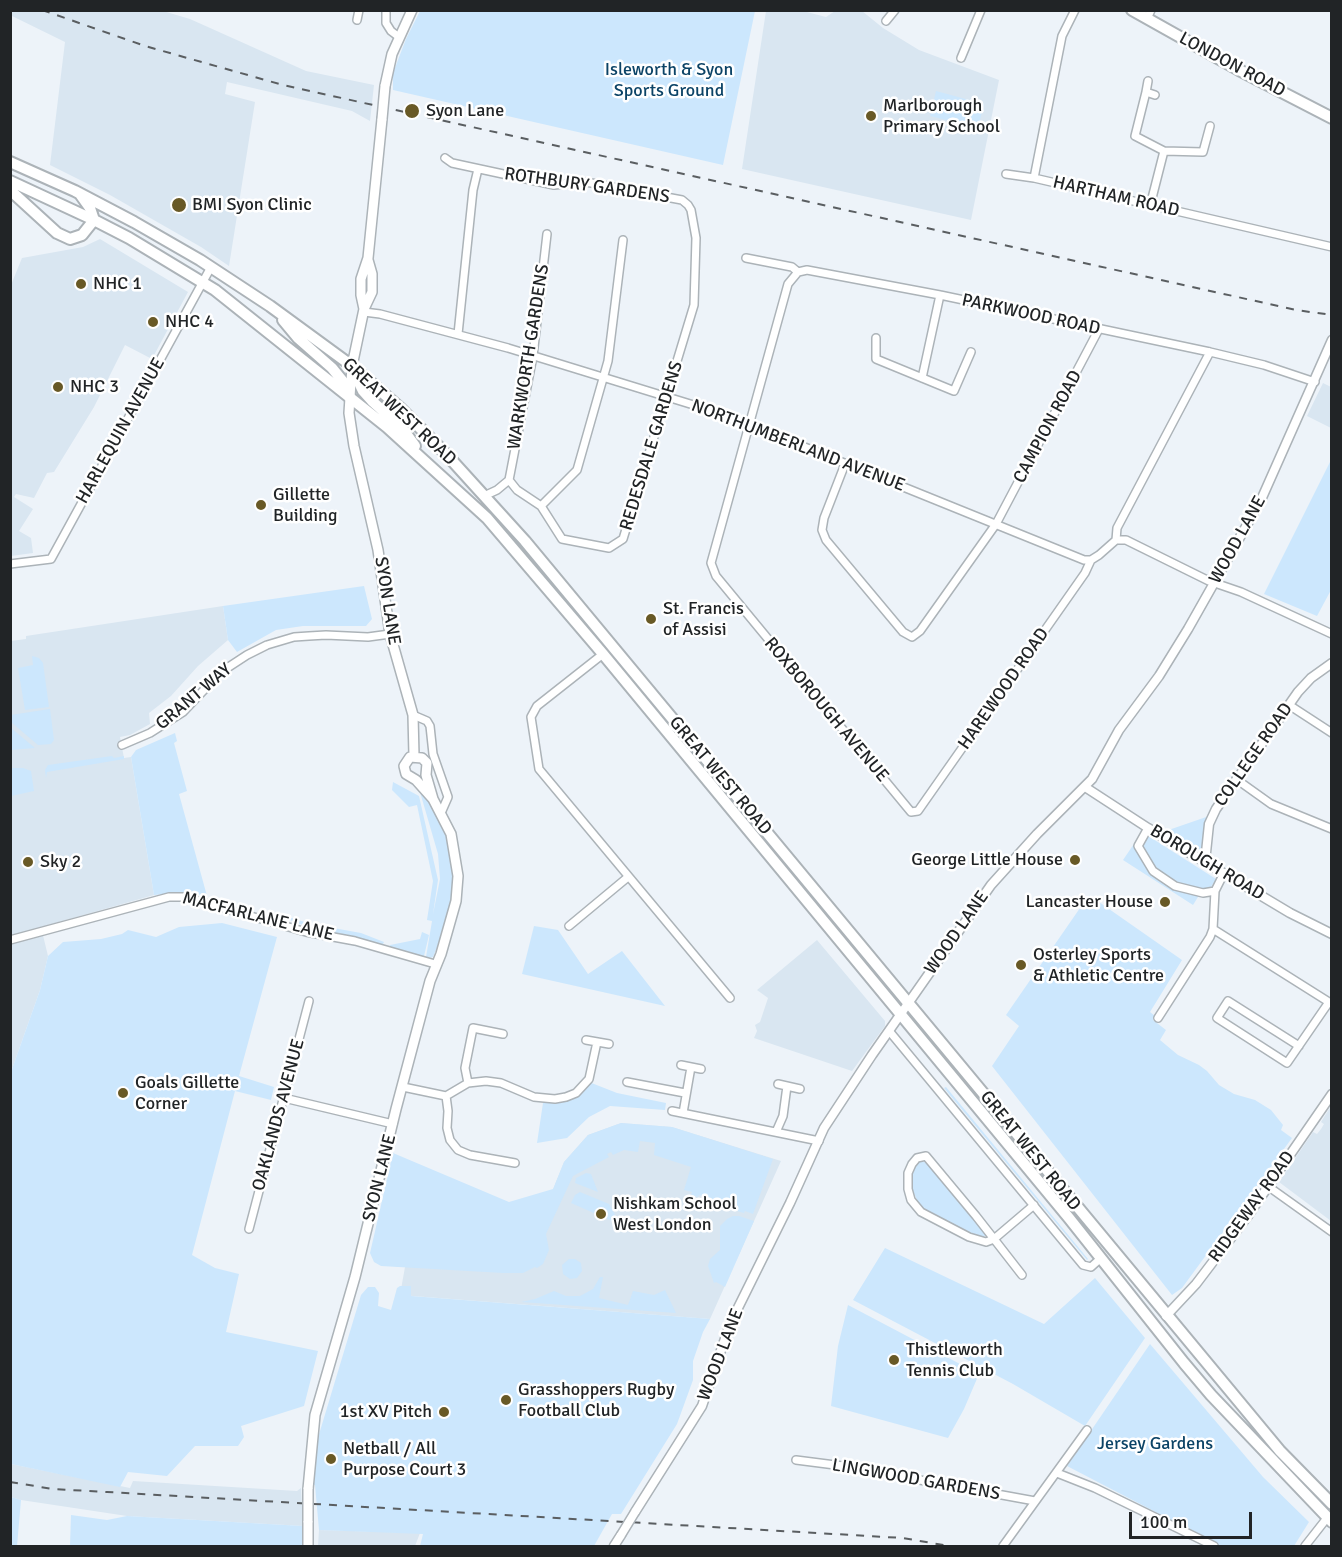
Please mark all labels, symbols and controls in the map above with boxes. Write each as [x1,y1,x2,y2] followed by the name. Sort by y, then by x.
[1175,28,1289,102] street label: LONDON ROAD
[605,59,733,101] park label: Isleworth & Syon Sports Ground
[883,95,1000,138] place label: Marlborough Primary School
[426,100,504,122] place label: Syon Lane
[403,102,421,120] marker: Syon Lane
[864,109,878,123] marker: Marlborough Primary School
[503,164,671,208] street label: ROTHBURY GARDENS
[1051,172,1181,222] street label: HARTHAM ROAD
[192,194,312,216] place label: BMI Syon Clinic
[170,196,188,214] marker: BMI Syon Clinic
[504,263,554,451] street label: WARKWORTH GARDENS
[93,273,142,295] place label: NHC 1
[74,277,88,291] marker: NHC 1
[960,290,1102,340] street label: PARKWOOD ROAD
[165,311,214,333] place label: NHC 4
[146,315,160,329] marker: NHC 4
[72,354,170,508] street label: HARLEQUIN AVENUE
[338,354,460,470] street label: GREAT WEST ROAD
[616,359,688,533] street label: REDESDALE GARDENS
[1009,367,1087,487] street label: CAMPION ROAD
[70,376,119,398] place label: NHC 3
[51,380,65,394] marker: NHC 3
[688,395,908,497] street label: NORTHUMBERLAND AVENUE
[273,484,337,526] place label: Gillette Building
[1205,492,1271,588] street label: WOOD LANE
[254,498,268,512] marker: Gillette Building
[369,555,405,647] street label: SYON LANE
[663,598,744,640] place label: St. Francis of Assisi
[644,612,658,626] marker: St. Francis of Assisi
[954,624,1054,754] street label: HAREWOOD ROAD
[759,633,893,787] street label: ROXBOROUGH AVENUE
[152,659,236,735] street label: GRANT WAY
[1210,699,1298,811] street label: COLLEGE ROAD
[664,712,776,840] street label: GREAT WEST ROAD
[1146,820,1268,906] street label: BOROUGH ROAD
[911,849,1063,871] place label: George Little House
[40,851,81,873] place label: Sky 2
[1068,853,1082,867] marker: George Little House
[21,855,35,869] marker: Sky 2
[920,887,994,979] street label: WOOD LANE
[180,888,336,946] street label: MACFARLANE LANE
[1025,891,1153,913] place label: Lancaster House
[1158,895,1172,909] marker: Lancaster House
[1033,944,1164,986] place label: Osterley Sports & Athletic Centre
[1014,958,1028,972] marker: Osterley Sports & Athletic Centre
[248,1037,310,1193] street label: OAKLANDS AVENUE
[135,1072,239,1114] place label: Goals Gillette Corner
[116,1086,130,1100] marker: Goals Gillette Corner
[975,1087,1085,1215] street label: GREAT WEST ROAD
[359,1132,401,1224] street label: SYON LANE
[1204,1147,1300,1267] street label: RIDGEWAY ROAD
[613,1193,737,1236] place label: Nishkam School West London
[594,1207,608,1221] marker: Nishkam School West London
[694,1306,748,1404] street label: WOOD LANE
[906,1339,1003,1382] place label: Thistleworth Tennis Club
[887,1353,901,1367] marker: Thistleworth Tennis Club
[518,1379,674,1422] place label: Grasshoppers Rugby Football Club
[499,1393,513,1407] marker: Grasshoppers Rugby Football Club
[340,1401,432,1423] place label: 1st XV Pitch
[437,1405,451,1419] marker: 1st XV Pitch
[1097,1433,1213,1455] park label: Jersey Gardens
[343,1438,466,1480] place label: Netball / All Purpose Court 3
[324,1452,338,1466] marker: Netball / All Purpose Court 3
[830,1455,1002,1505] street label: LINGWOOD GARDENS
[1132,1500,1255,1538] scale bar
[1140,1511,1187,1533] text: 100 m

